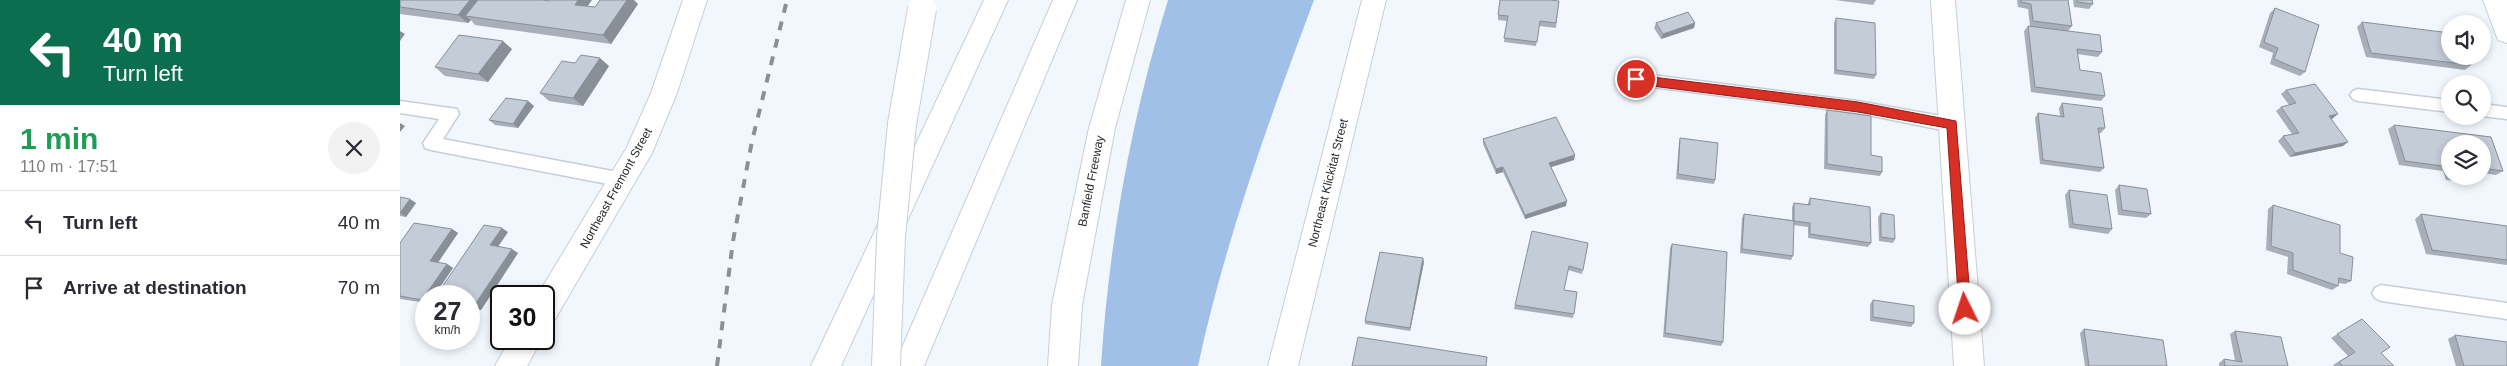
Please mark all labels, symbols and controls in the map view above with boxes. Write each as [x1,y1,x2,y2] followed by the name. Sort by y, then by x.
[2441,15,2491,185] map controls
[2441,15,2491,65] button: sound
[20,20,85,85] icon: left
[103,20,183,59] text: 40 m
[1615,58,1657,100] pin
[103,61,183,86] text: Turn left
[1622,65,1650,93] icon: arrive
[2441,75,2491,125] button: search
[1305,117,1351,249] street label: Northeast Klickitat Street
[20,122,98,155] text: 1 min
[328,122,380,174] button: close
[577,125,655,251] street label: Northeast Fremont Street
[1075,134,1107,228] street label: Banfield Freeway
[2441,135,2491,185] button: layers
[20,158,118,175] text: 110 m · 17:51
[20,209,48,237] icon: left
[63,212,138,233] text: Turn left
[338,212,380,233] text: 40 m
[20,274,48,302] icon: arrive
[63,277,247,298] text: Arrive at destination
[338,277,380,298] text: 70 m
[1938,282,1990,334] position arrow
[490,285,555,350] speed limit sign: 30
[434,297,461,325] text: 27
[434,323,461,337] text: km/h

